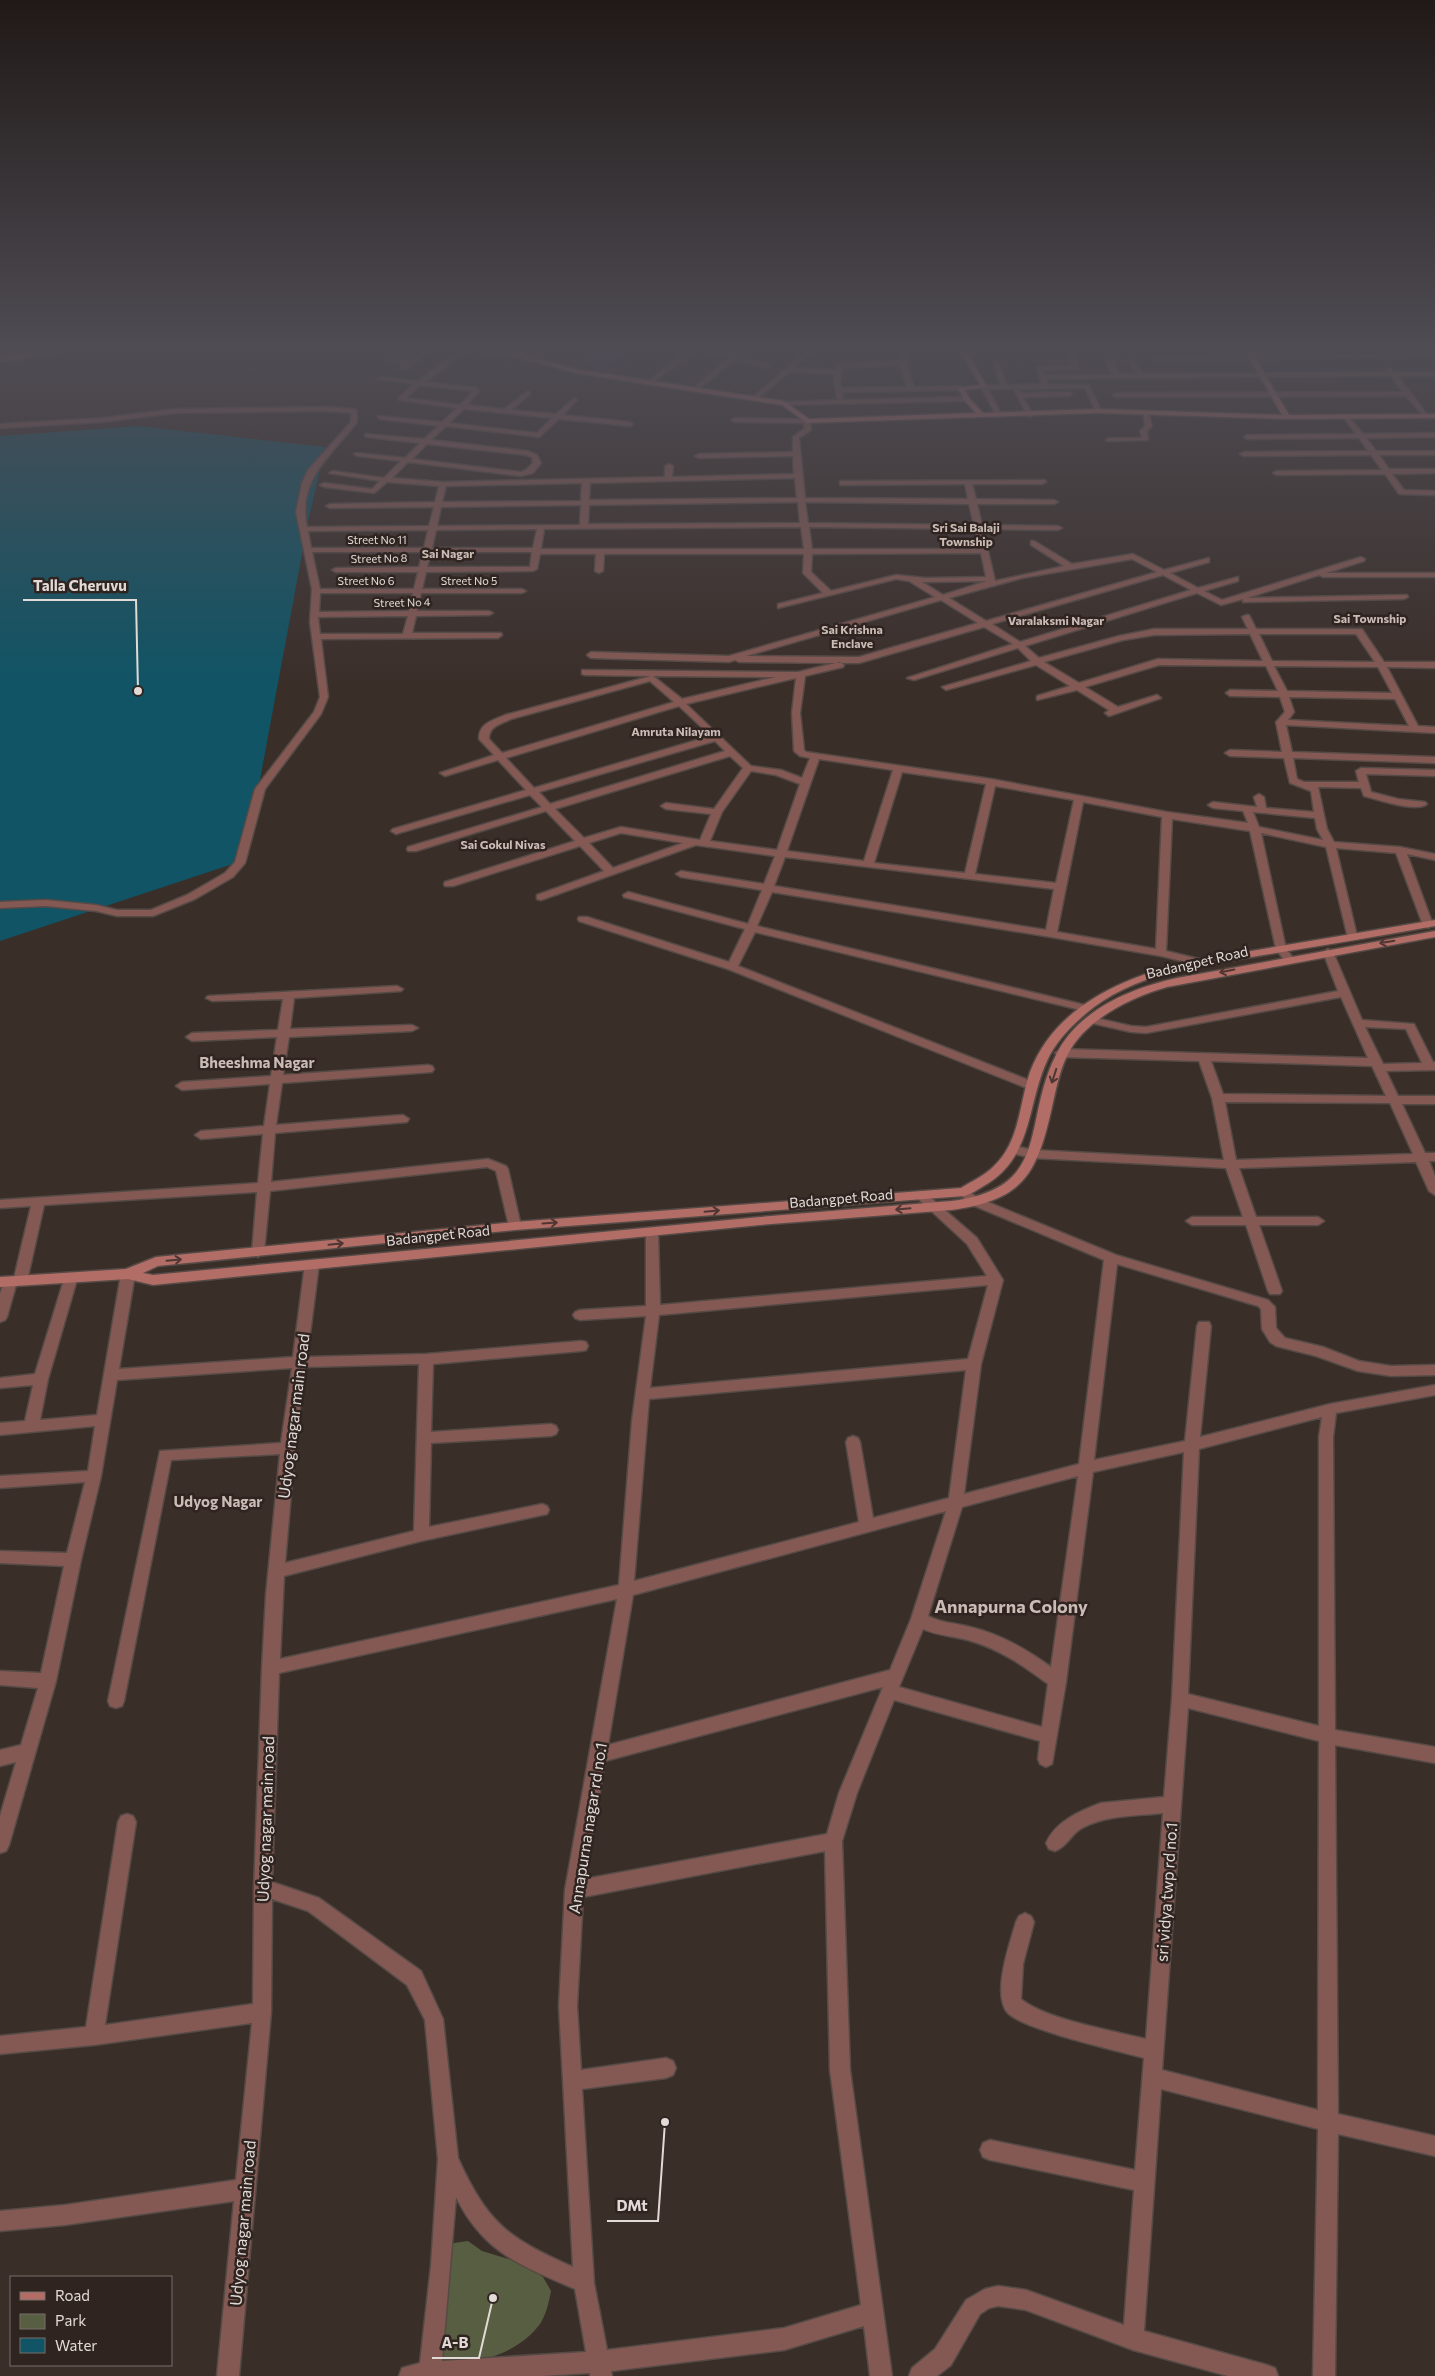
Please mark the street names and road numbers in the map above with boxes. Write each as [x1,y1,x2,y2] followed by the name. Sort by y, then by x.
[347,533,407,546] street label: Street No 11
[350,551,408,565] street label: Street No 8
[338,574,395,587] street label: Street No 6
[441,574,497,587] street label: Street No 5
[374,595,431,609] street label: Street No 4
[1144,942,1250,982] street label: Badangpet Road
[788,1185,894,1211] street label: Badangpet Road
[385,1221,491,1249] street label: Badangpet Road
[273,1332,313,1500] street label: Udyog nagar main road
[253,1736,277,1902] street label: Udyog nagar main road
[564,1741,610,1915] street label: Annapurna nagar rd no.1
[1152,1822,1180,1962] street label: sri vidya twp rd no.1
[225,2139,259,2307] street label: Udyog nagar main road

